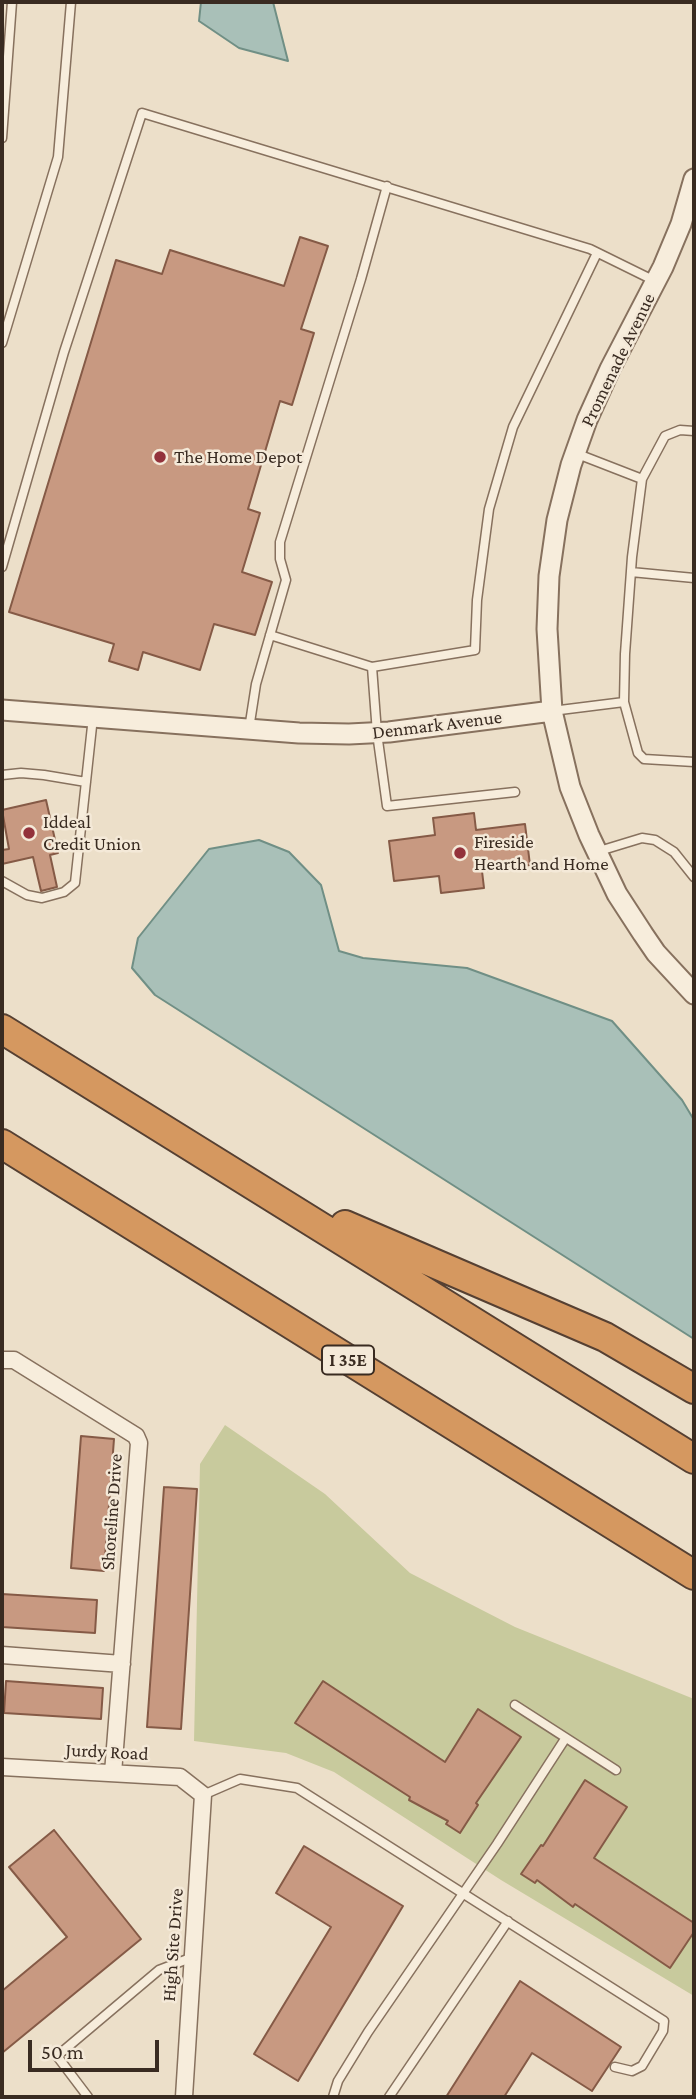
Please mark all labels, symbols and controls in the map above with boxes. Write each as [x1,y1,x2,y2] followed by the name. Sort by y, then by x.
[576,289,660,431] street label: Promenade Avenue
[174,446,302,468] place label: The Home Depot
[152,449,168,465] marker: The Home Depot
[371,706,503,744] street label: Denmark Avenue
[43,811,141,855] place label: Iddeal Credit Union
[21,825,37,841] marker: Iddeal Credit Union
[474,831,609,875] place label: Fireside Hearth and Home
[452,845,468,861] marker: Fireside Hearth and Home
[322,1345,374,1374] road number: I 35E
[97,1453,127,1571] street label: Shoreline Drive
[65,1738,149,1766] street label: Jurdy Road
[158,1888,188,2002] street label: High Site Drive
[32,2025,163,2070] scale bar
[41,2040,84,2064] text: 50 m

